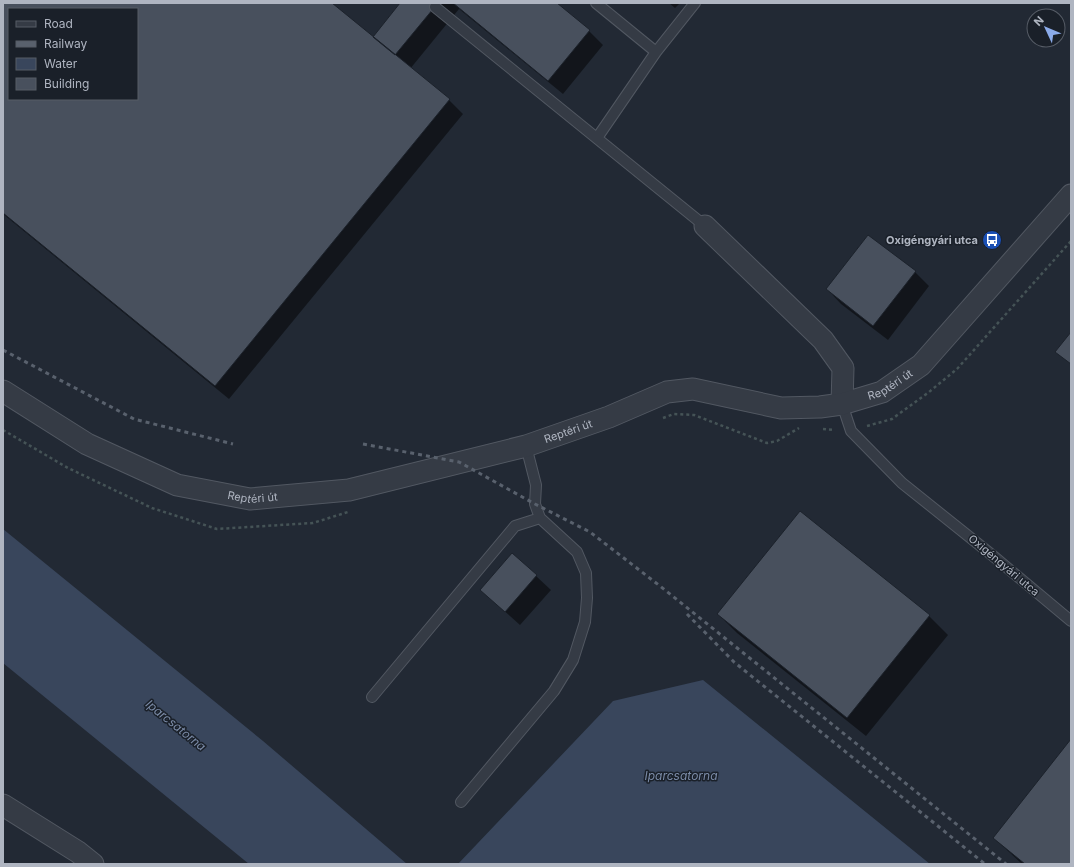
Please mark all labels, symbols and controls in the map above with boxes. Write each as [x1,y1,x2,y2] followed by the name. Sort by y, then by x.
[8,8,138,100] legend
[1026,8,1066,48] north arrow
[1031,13,1047,29] text: N
[44,16,73,31] text: Road
[44,36,88,51] text: Railway
[44,56,78,71] text: Water
[44,76,89,91] text: Building
[981,229,1003,251] bus stop icon: Oxigéngyári utca
[886,233,978,247] place label: Oxigéngyári utca
[866,366,916,403] street label: Reptéri út
[542,416,595,446] street label: Reptéri út
[226,488,278,506] street label: Reptéri út
[966,531,1042,599] street label: Oxigéngyári utca
[143,696,209,754] water label: Iparcsatorna
[644,768,718,783] water label: Iparcsatorna

